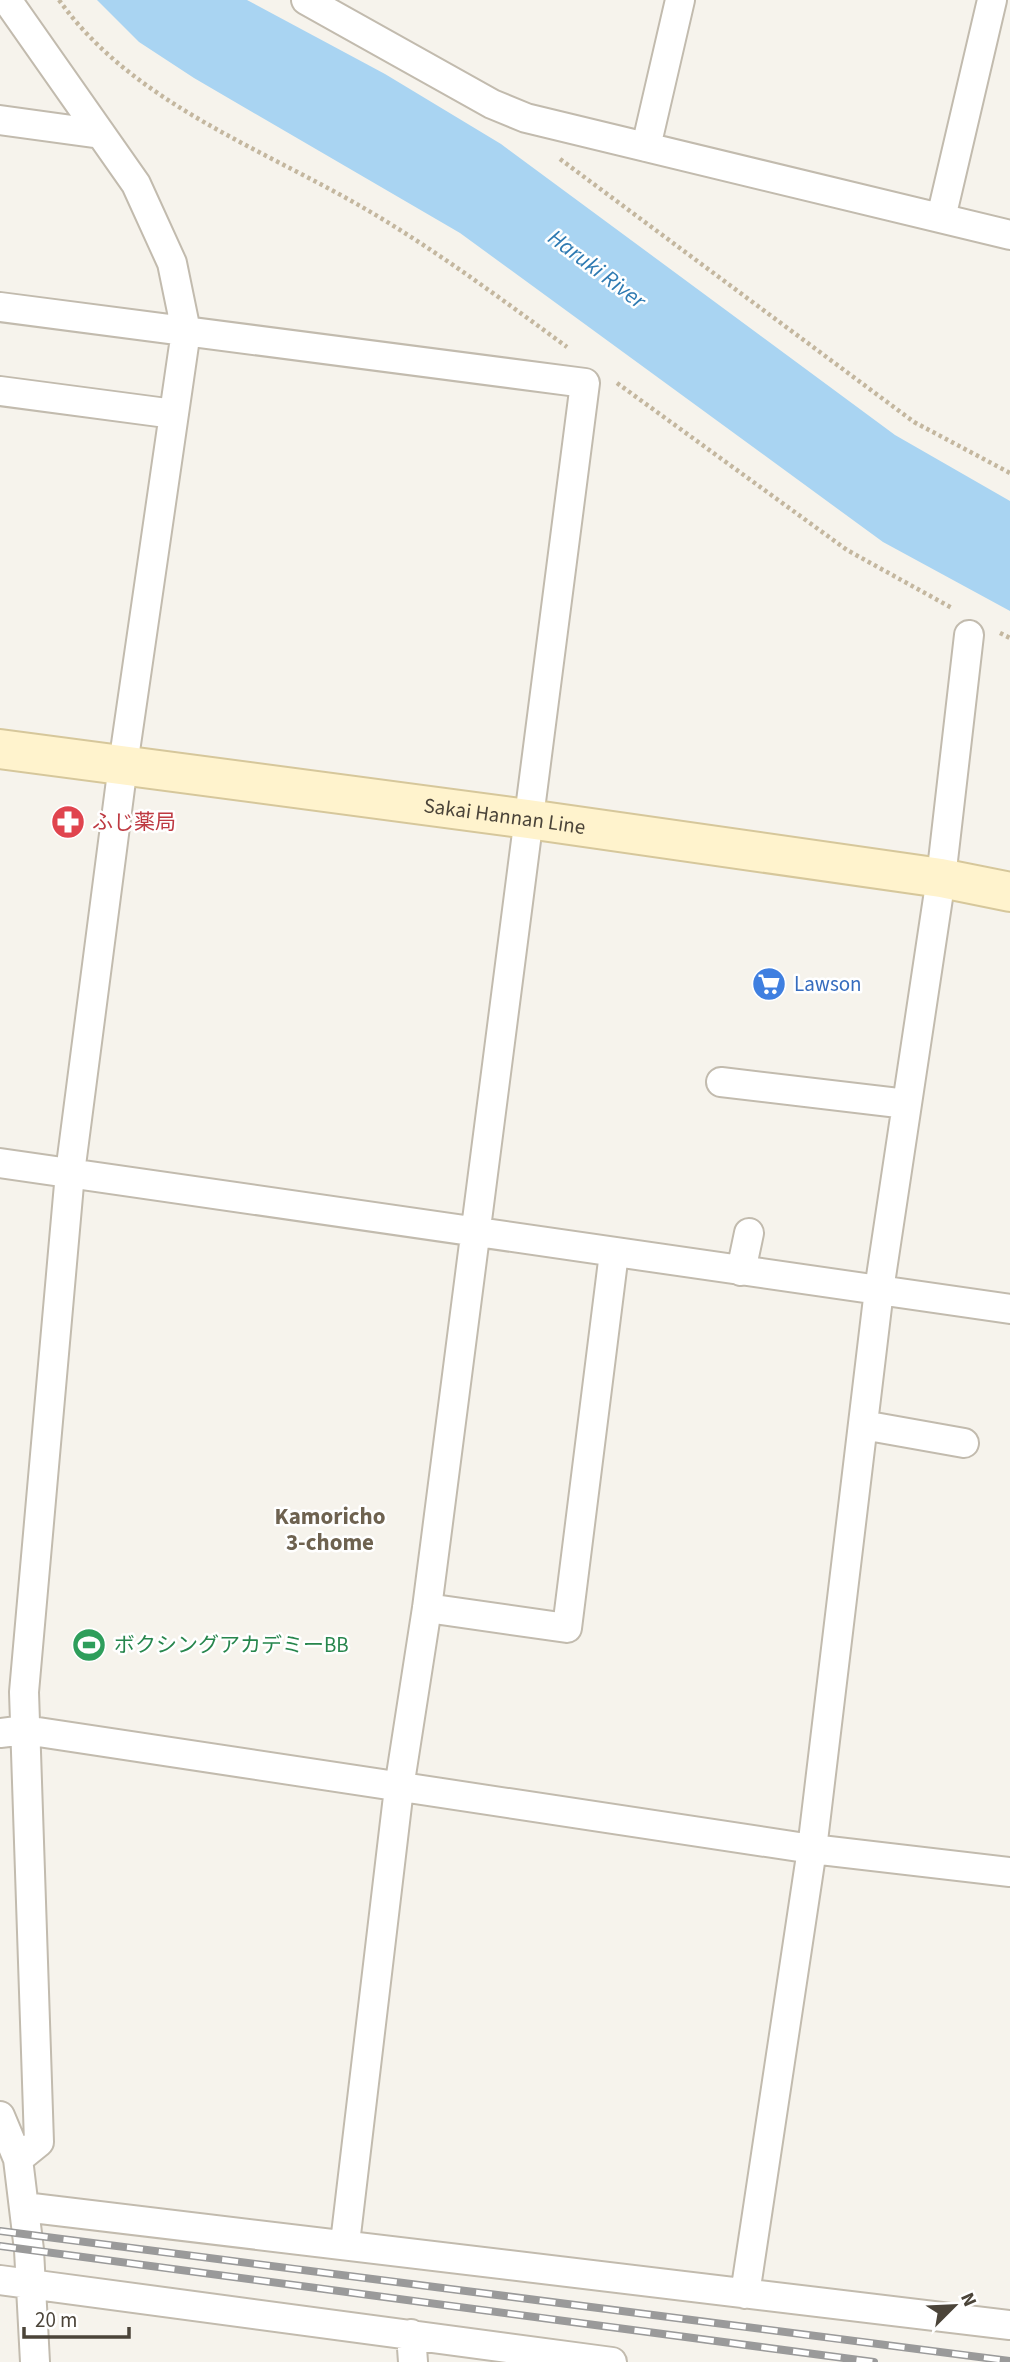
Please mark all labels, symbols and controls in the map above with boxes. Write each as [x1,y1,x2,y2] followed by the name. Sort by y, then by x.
[541,221,654,317] water label: Haruki River
[422,790,587,842] street label: Sakai Hannan Line
[49,803,87,841] pharmacy icon: ふじ薬局
[92,807,176,837] place label: ふじ薬局
[750,965,788,1003] supermarket icon: Lawson
[794,969,862,999] place label: Lawson
[275,1500,385,1559] district label: Kamoricho 3-chome
[70,1626,108,1664] sports icon: ボクシングアカデミーBB
[114,1630,349,1660] place label: ボクシングアカデミーBB
[919,2271,989,2341] north arrow
[953,2288,983,2311] text: N
[24,2296,130,2340] scale bar
[35,2305,77,2335] text: 20 m

